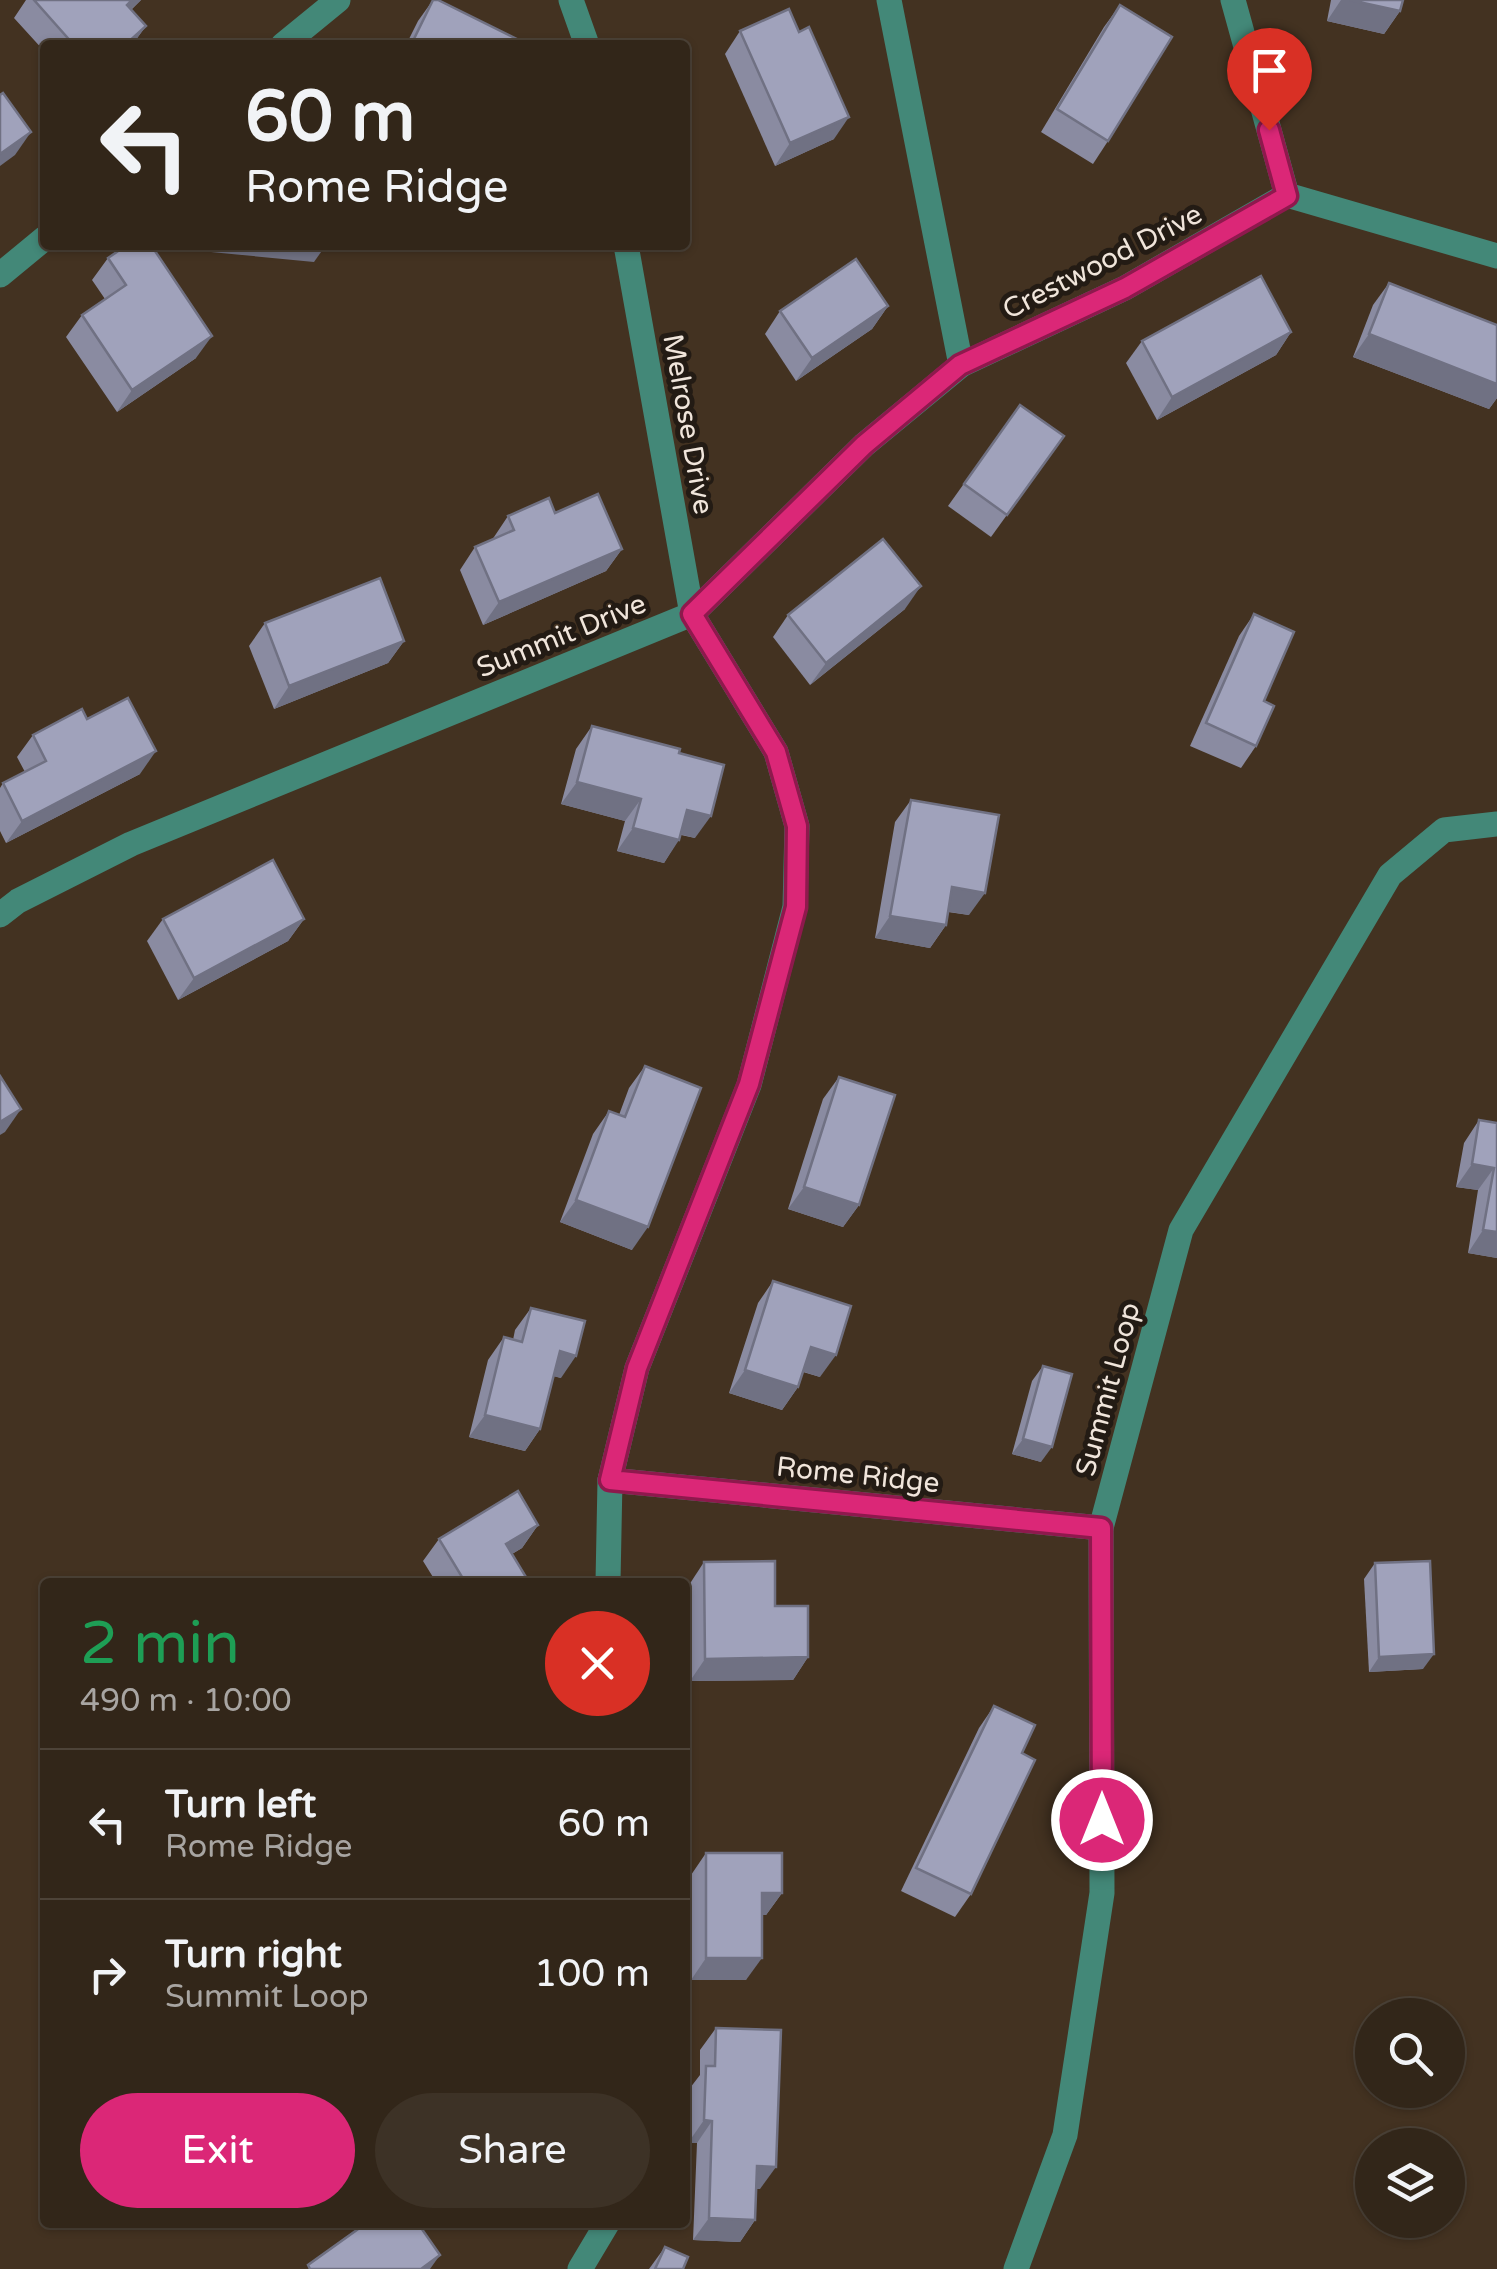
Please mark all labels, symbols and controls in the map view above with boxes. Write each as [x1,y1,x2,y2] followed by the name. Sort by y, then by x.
[1227,28,1312,131] pin
[1242,43,1297,98] icon: arrive
[245,76,415,160] text: 60 m
[80,80,210,210] icon: left
[245,161,508,215] text: Rome Ridge
[997,197,1208,327] street label: Crestwood Drive
[655,331,721,517] street label: Melrose Drive
[472,587,651,685] street label: Summit Drive
[1068,1299,1147,1480] street label: Summit Loop
[775,1450,941,1500] street label: Rome Ridge
[80,1608,240,1680] text: 2 min
[545,1611,650,1716] button: close
[80,1682,292,1720] text: 490 m · 10:00
[1050,1768,1154,1872] position arrow
[165,1782,316,1828] text: Turn left
[80,1797,135,1852] icon: left
[558,1801,650,1847] text: 60 m
[165,1828,352,1866] text: Rome Ridge
[165,1932,342,1978] text: Turn right
[80,1947,135,2002] icon: right
[534,1951,650,1997] text: 100 m
[165,1978,369,2016] text: Summit Loop
[1355,1998,1465,2238] map controls
[1355,1998,1465,2108] button: search
[80,2093,355,2208] button: Exit
[375,2093,650,2208] button: Share
[1355,2128,1465,2238] button: layers

